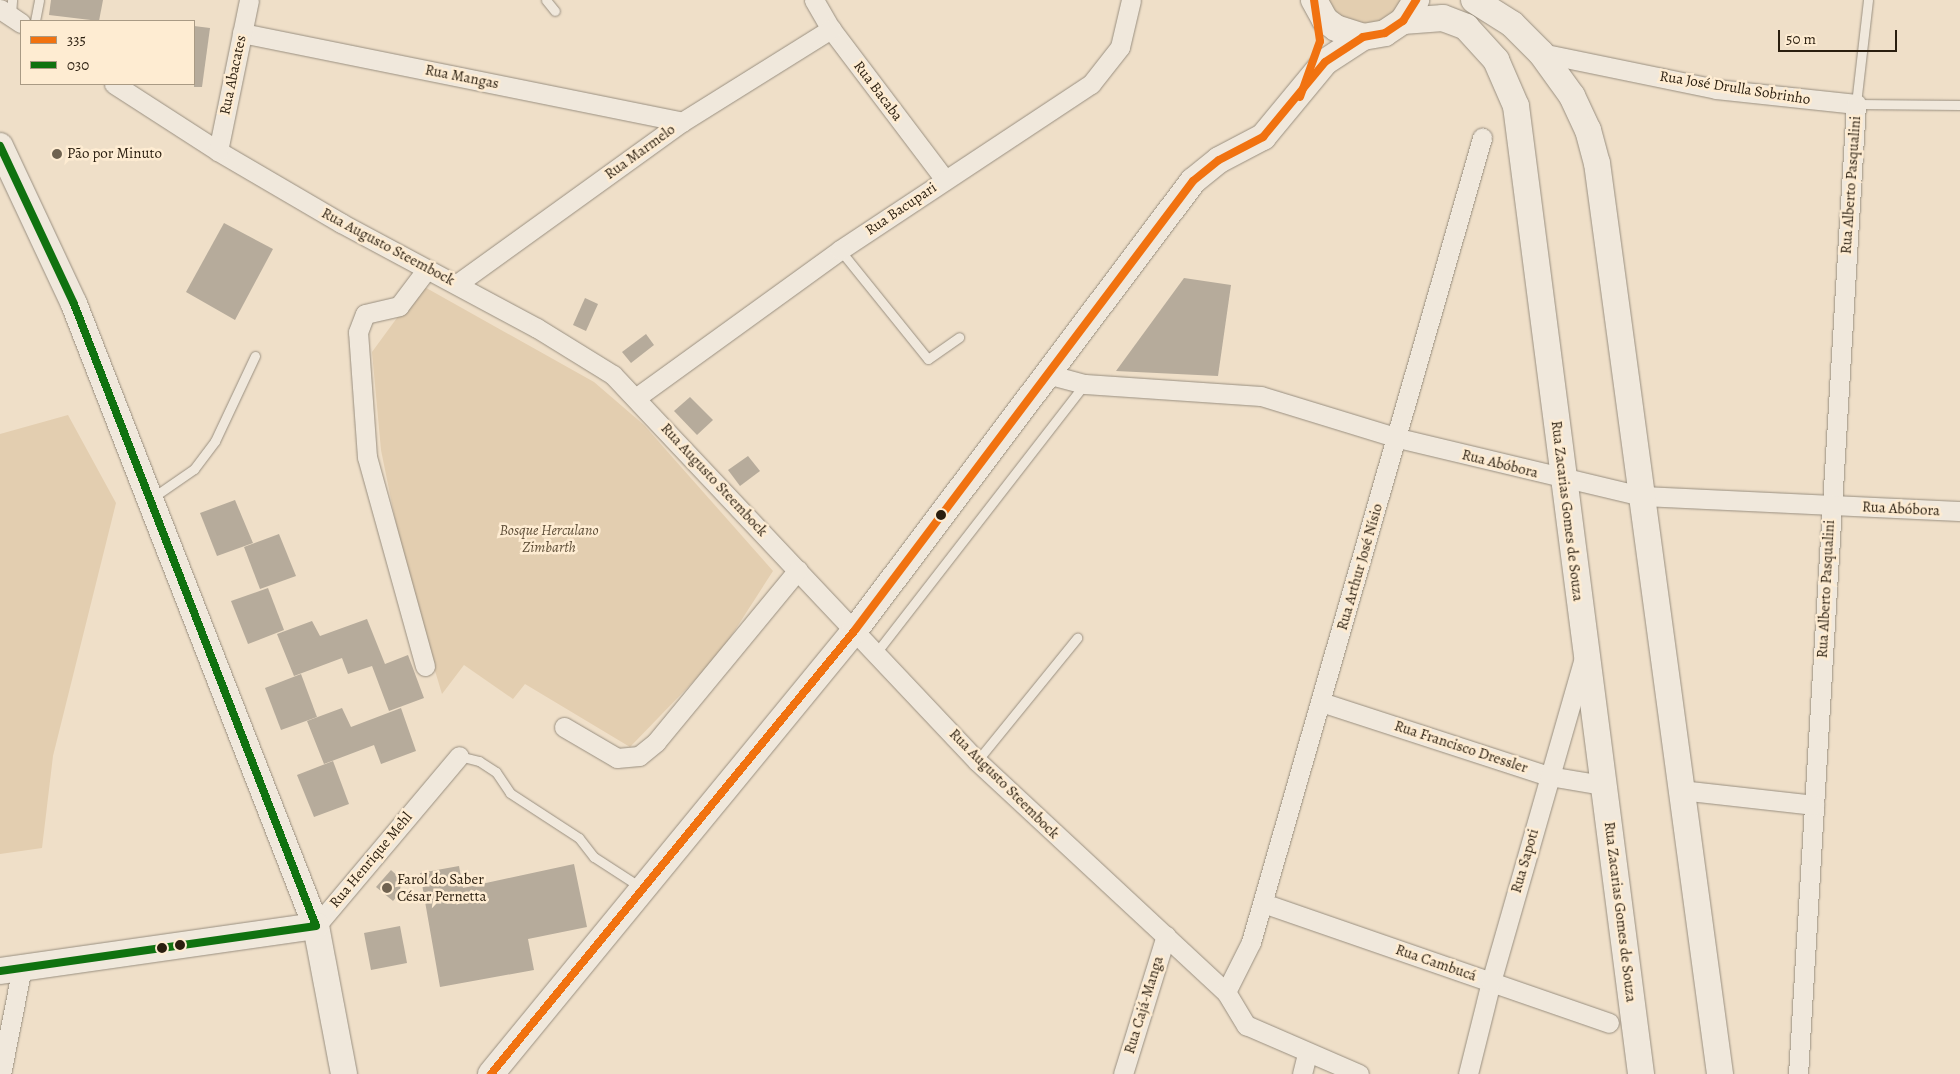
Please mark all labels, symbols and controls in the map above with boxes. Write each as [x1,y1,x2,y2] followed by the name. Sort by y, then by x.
[20,20,195,85] legend
[1780,20,1899,52] scale bar
[1786,29,1816,49] text: 50 m
[67,30,86,50] text: 335
[216,34,250,116] street label: Rua Abacates
[67,55,89,75] text: 030
[850,57,906,125] street label: Rua Bacaba
[424,61,500,93] street label: Rua Mangas
[1658,67,1812,109] street label: Rua José Drulla Sobrinho
[1837,115,1865,255] street label: Rua Alberto Pasqualini
[601,120,679,184] street label: Rua Marmelo
[67,145,162,163] place label: Pão por Minuto
[51,148,63,160] marker: Pão por Minuto
[862,179,940,239] street label: Rua Bacupari
[318,204,458,290] street label: Rua Augusto Steembock
[657,420,771,540] street label: Rua Augusto Steembock
[1547,420,1587,602] street label: Rua Zacarias Gomes de Souza
[1460,446,1540,482] street label: Rua Abóbora
[1862,498,1940,520] street label: Rua Abóbora
[1333,502,1387,632] street label: Rua Arthur José Nísio
[936,510,946,520] unlabelled marker
[1813,519,1839,659] street label: Rua Alberto Pasqualini
[499,521,599,556] park label: Bosque Herculano Zimbarth
[1392,717,1530,777] street label: Rua Francisco Dressler
[945,725,1063,843] street label: Rua Augusto Steembock
[326,809,416,911] street label: Rua Henrique Mehl
[1600,821,1640,1003] street label: Rua Zacarias Gomes de Souza
[1507,827,1543,895] street label: Rua Sapoti
[397,870,486,905] place label: Farol do Saber César Pernetta
[381,882,393,894] marker: Farol do Saber César Pernetta
[175,940,185,950] unlabelled marker
[1393,941,1479,985] street label: Rua Cambucá
[157,943,167,953] unlabelled marker
[1121,954,1167,1056] street label: Rua Cajá-Manga

